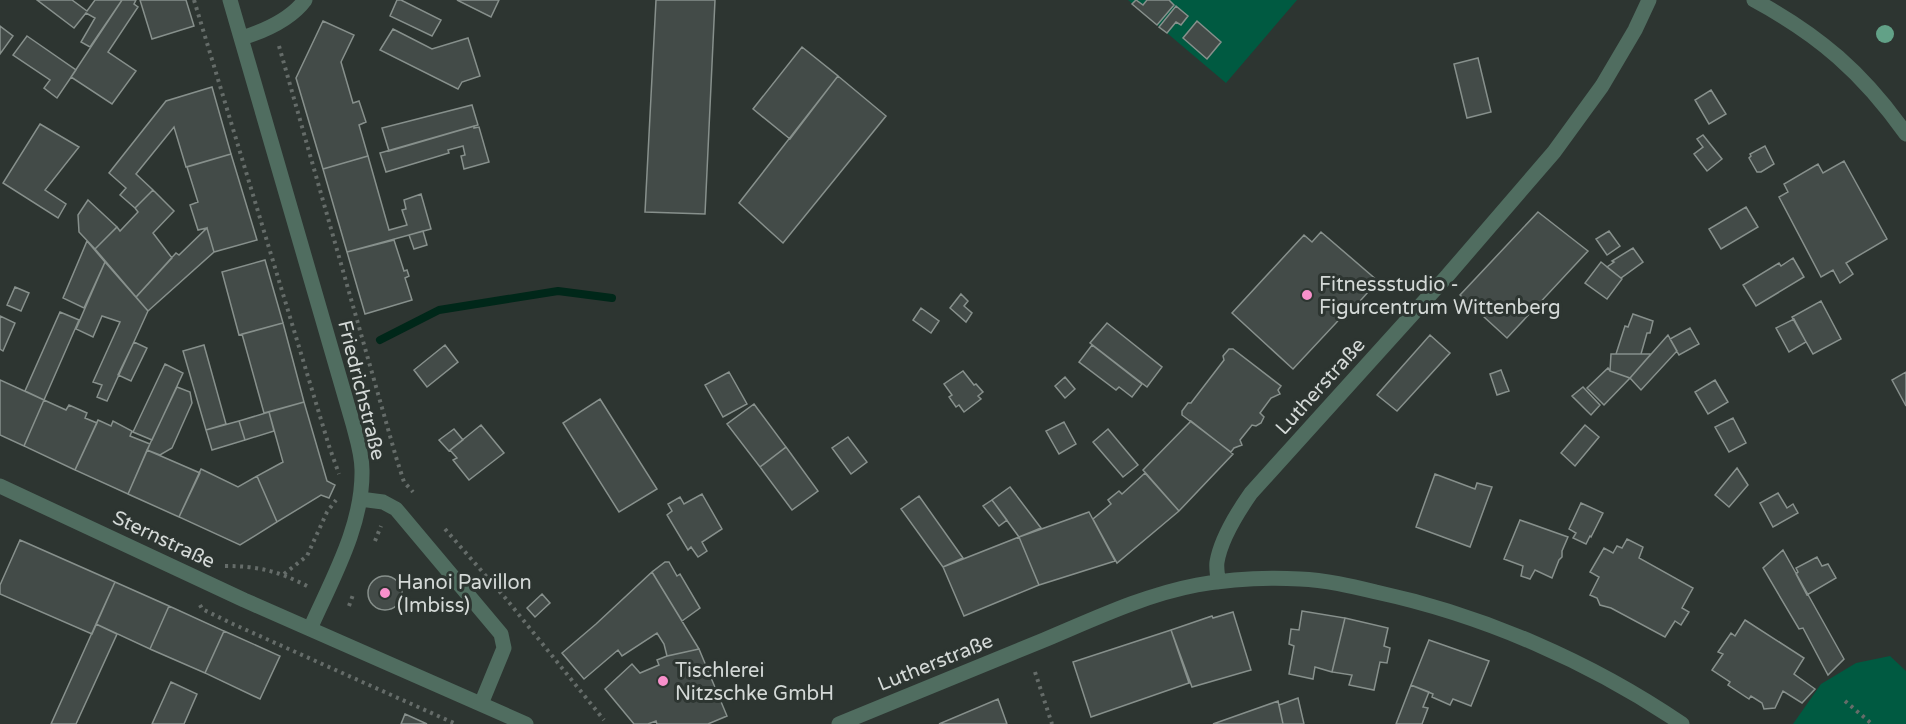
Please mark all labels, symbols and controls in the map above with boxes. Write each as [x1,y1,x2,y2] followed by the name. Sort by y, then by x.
[1319,273,1561,320] place label: Fitnessstudio - Figurcentrum Wittenberg
[1300,288,1314,302] marker: Fitnessstudio - Figurcentrum Wittenberg
[332,318,390,463] street label: Friedrichstraße
[1271,333,1370,440] street label: Lutherstraße
[109,506,219,574] street label: Sternstraße
[397,571,532,618] place label: Hanoi Pavillon (Imbiss)
[378,586,392,600] marker: Hanoi Pavillon (Imbiss)
[874,629,996,697] street label: Lutherstraße
[675,659,834,706] place label: Tischlerei Nitzschke GmbH
[656,674,670,688] marker: Tischlerei Nitzschke GmbH

